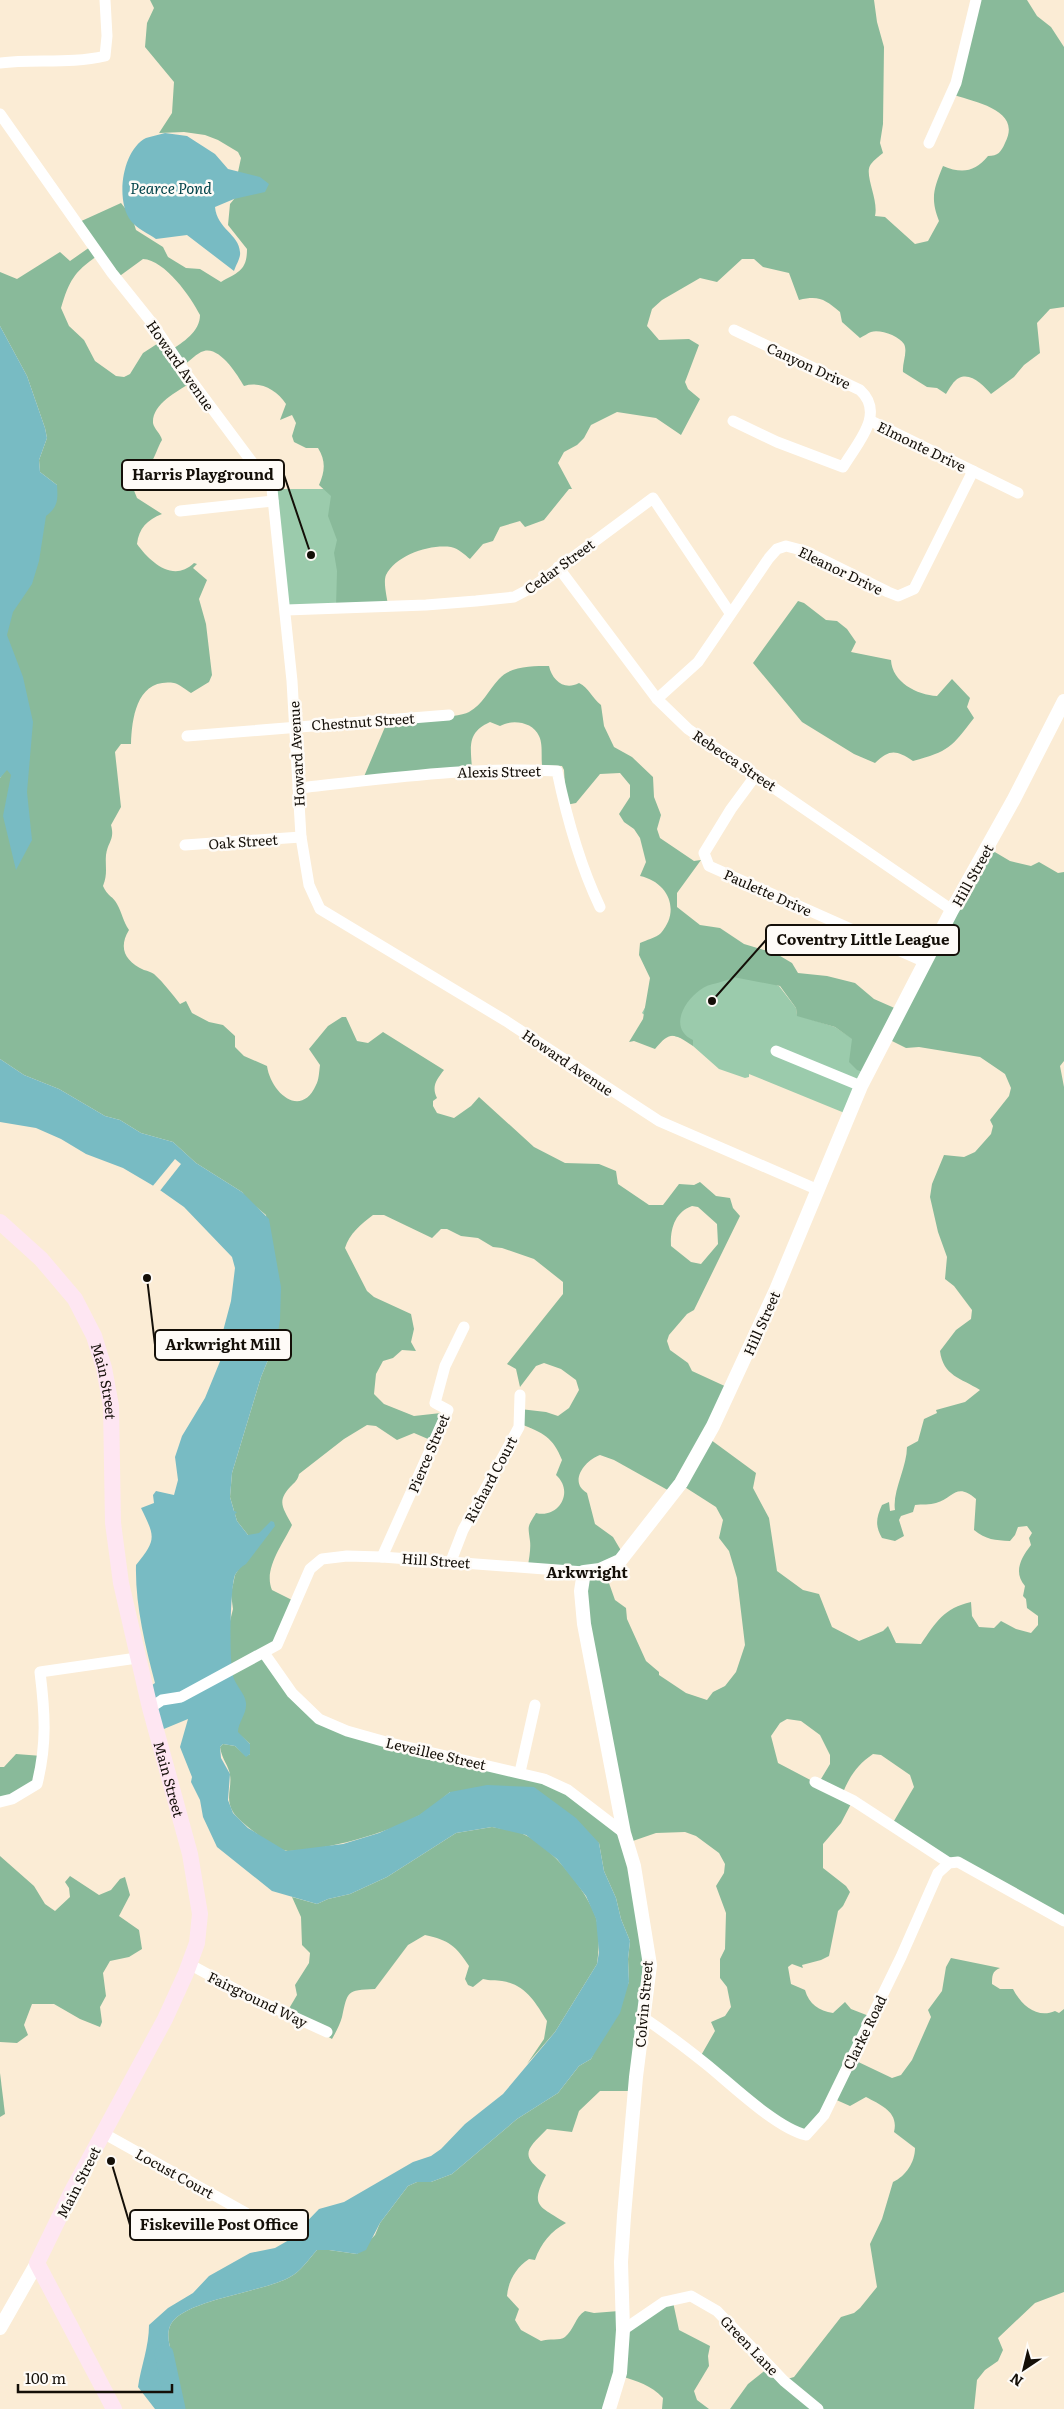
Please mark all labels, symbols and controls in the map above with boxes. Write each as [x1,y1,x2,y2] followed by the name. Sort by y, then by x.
[130,176,212,199] water label: Pearce Pond
[142,316,220,414] street label: Howard Avenue
[764,337,854,393] street label: Canyon Drive
[874,416,970,476] street label: Elmonte Drive
[122,460,284,490] callout: Harris Playground
[132,462,274,485] text: Harris Playground
[520,533,599,598] street label: Cedar Street
[795,541,887,599] street label: Eleanor Drive
[283,701,309,807] street label: Howard Avenue
[311,707,416,735] street label: Chestnut Street
[689,725,781,795] street label: Rebecca Street
[457,760,541,782] street label: Alexis Street
[208,829,279,853] street label: Oak Street
[947,840,998,910] street label: Hill Street
[721,864,815,920] street label: Paulette Drive
[766,925,959,955] callout: Coventry Little League
[777,927,950,950] text: Coventry Little League
[518,1024,618,1100] street label: Howard Avenue
[738,1287,784,1358] street label: Hill Street
[155,1330,291,1360] callout: Arkwright Mill
[165,1332,281,1355] text: Arkwright Mill
[87,1340,121,1420] street label: Main Street
[402,1410,454,1495] street label: Pierce Street
[459,1432,521,1526] street label: Richard Court
[401,1548,471,1572] street label: Hill Street
[546,1560,628,1583] district label: Arkwright
[384,1732,489,1774] street label: Leveillee Street
[149,1739,190,1820] street label: Main Street
[629,1959,657,2048] street label: Colvin Street
[205,1966,312,2032] street label: Fairground Way
[837,1991,891,2073] street label: Clarke Road
[51,2142,105,2221] street label: Main Street
[132,2143,218,2203] street label: Locust Court
[130,2210,308,2240] callout: Fiskeville Post Office
[140,2212,299,2235] text: Fiskeville Post Office
[716,2311,784,2379] street label: Green Lane
[999,2344,1049,2394] north arrow
[18,2362,171,2394] scale bar
[25,2366,66,2389] text: 100 m
[1005,2369,1027,2392] text: N

